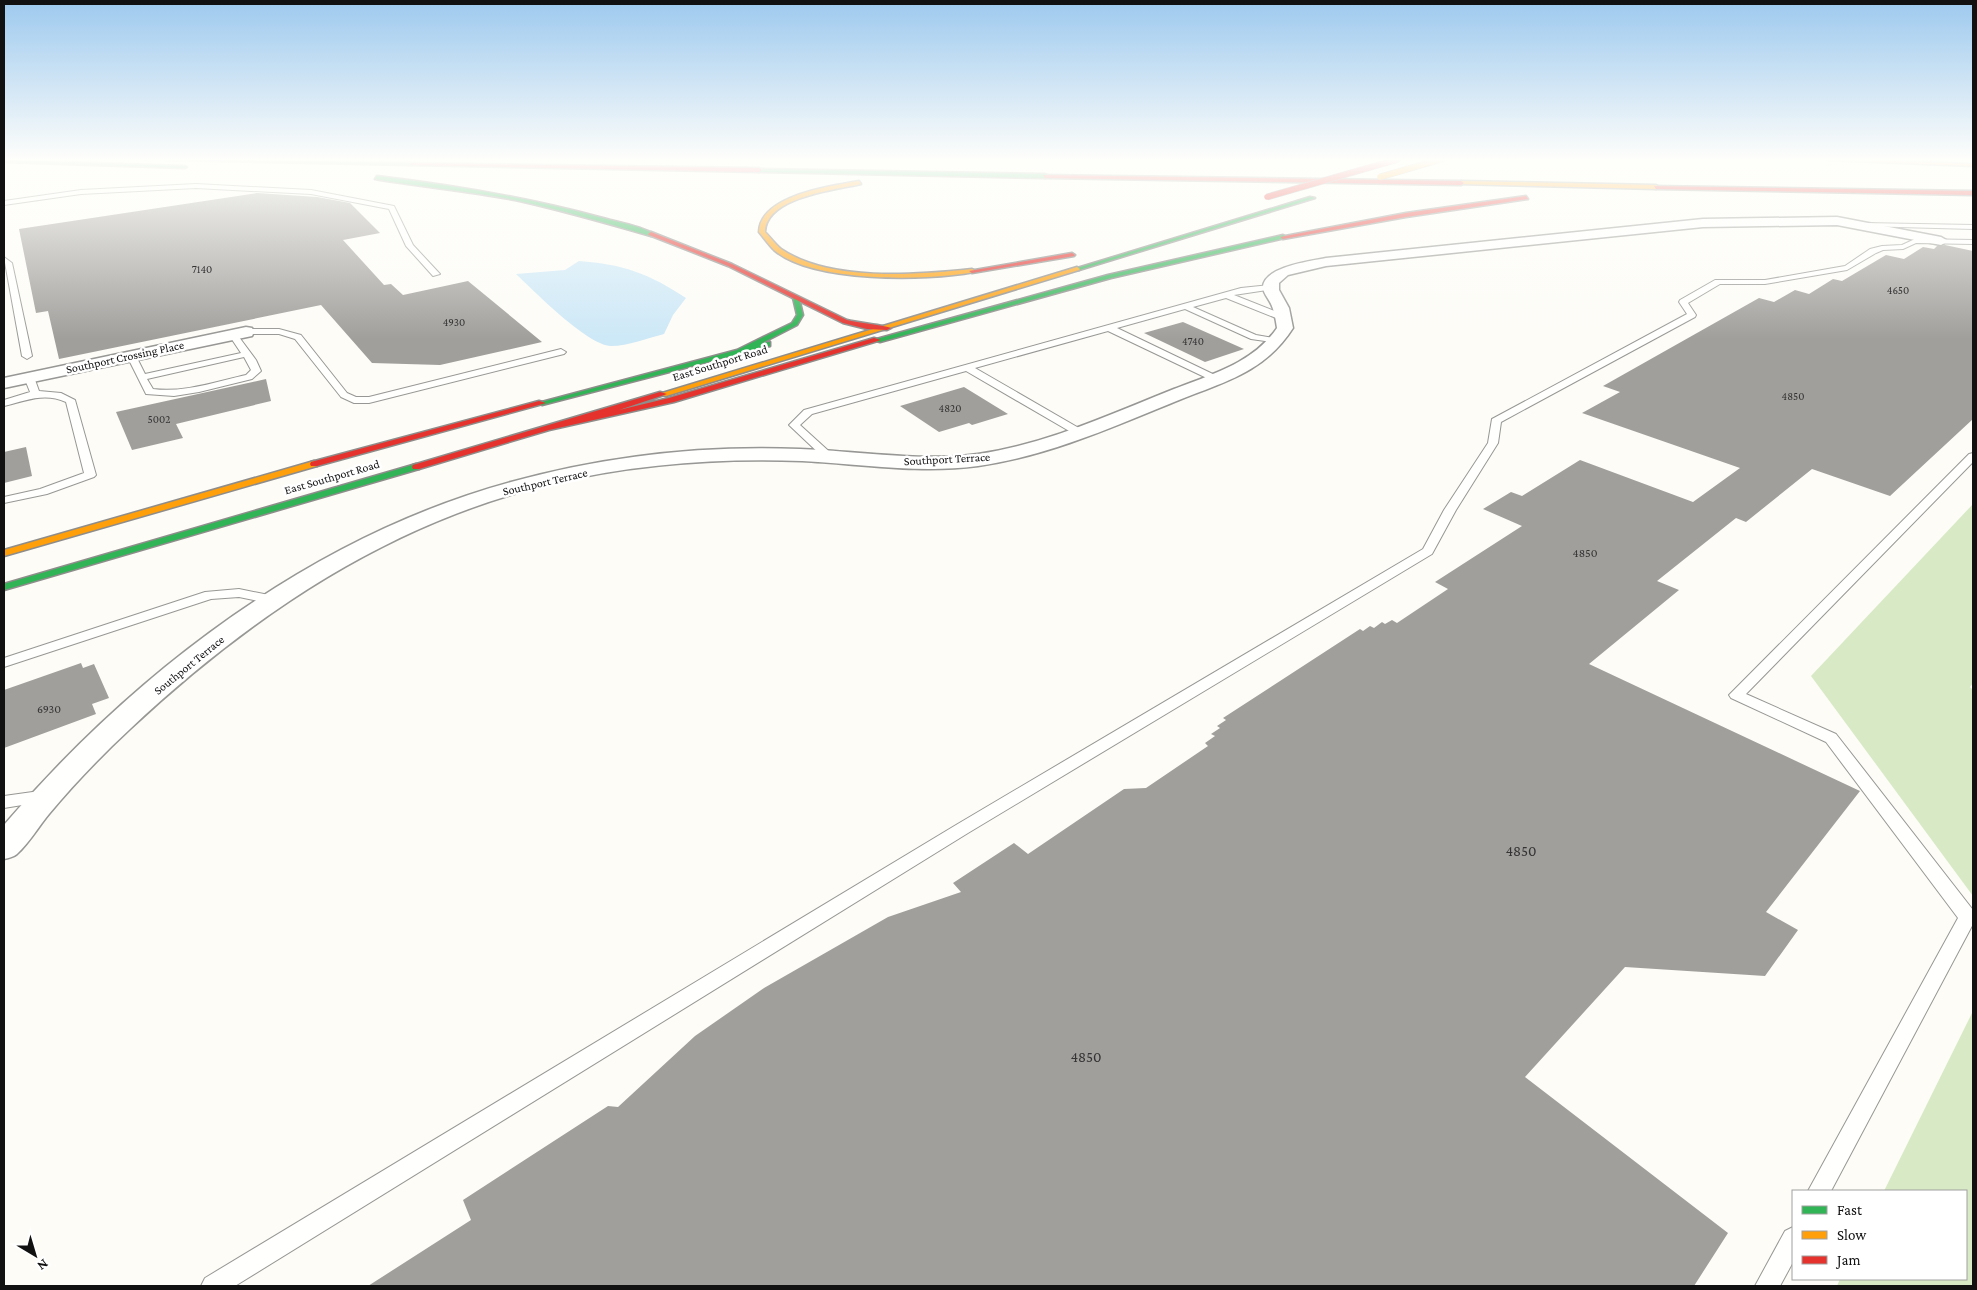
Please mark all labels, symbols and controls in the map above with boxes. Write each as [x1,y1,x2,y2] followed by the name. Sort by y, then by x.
[192,263,212,275] house number: 7140
[1887,284,1909,296] house number: 4650
[443,316,465,328] house number: 4930
[1182,335,1204,347] house number: 4740
[65,338,185,376] street label: Southport Crossing Place
[671,342,770,384] street label: East Southport Road
[1782,390,1804,402] house number: 4850
[939,402,961,414] house number: 4820
[148,413,170,425] house number: 5002
[903,450,991,468] street label: Southport Terrace
[283,457,382,497] street label: East Southport Road
[501,465,589,499] street label: Southport Terrace
[1573,546,1598,560] house number: 4850
[151,632,227,698] street label: Southport Terrace
[37,702,61,716] house number: 6930
[1505,843,1537,859] house number: 4850
[1070,1049,1102,1065] house number: 4850
[1792,1190,1967,1280] legend
[1837,1202,1863,1218] text: Fast
[1837,1227,1867,1243] text: Slow
[10,1230,60,1280] north arrow
[1835,1252,1860,1269] text: Jam
[34,1256,52,1275] text: N

